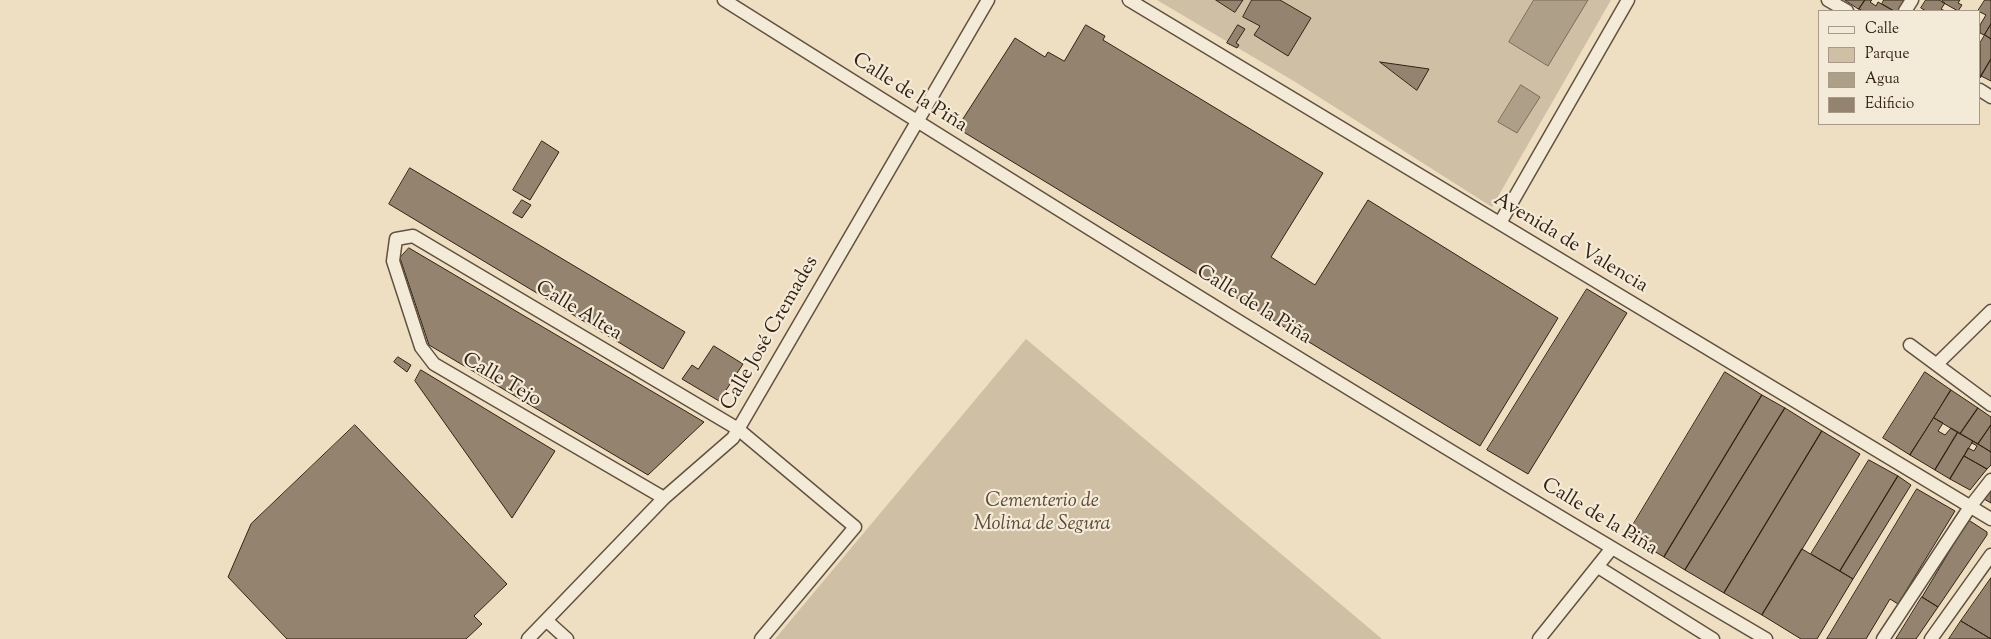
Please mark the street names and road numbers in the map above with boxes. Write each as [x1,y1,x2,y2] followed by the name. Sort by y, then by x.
[847,49,971,139] street label: Calle de la Piña
[1489,188,1651,300] street label: Avenida de Valencia
[717,253,825,415] street label: Calle José Cremades
[1191,261,1315,351] street label: Calle de la Piña
[530,277,626,347] street label: Calle Altea
[457,349,545,413] street label: Calle Tejo
[1537,474,1661,562] street label: Calle de la Piña

